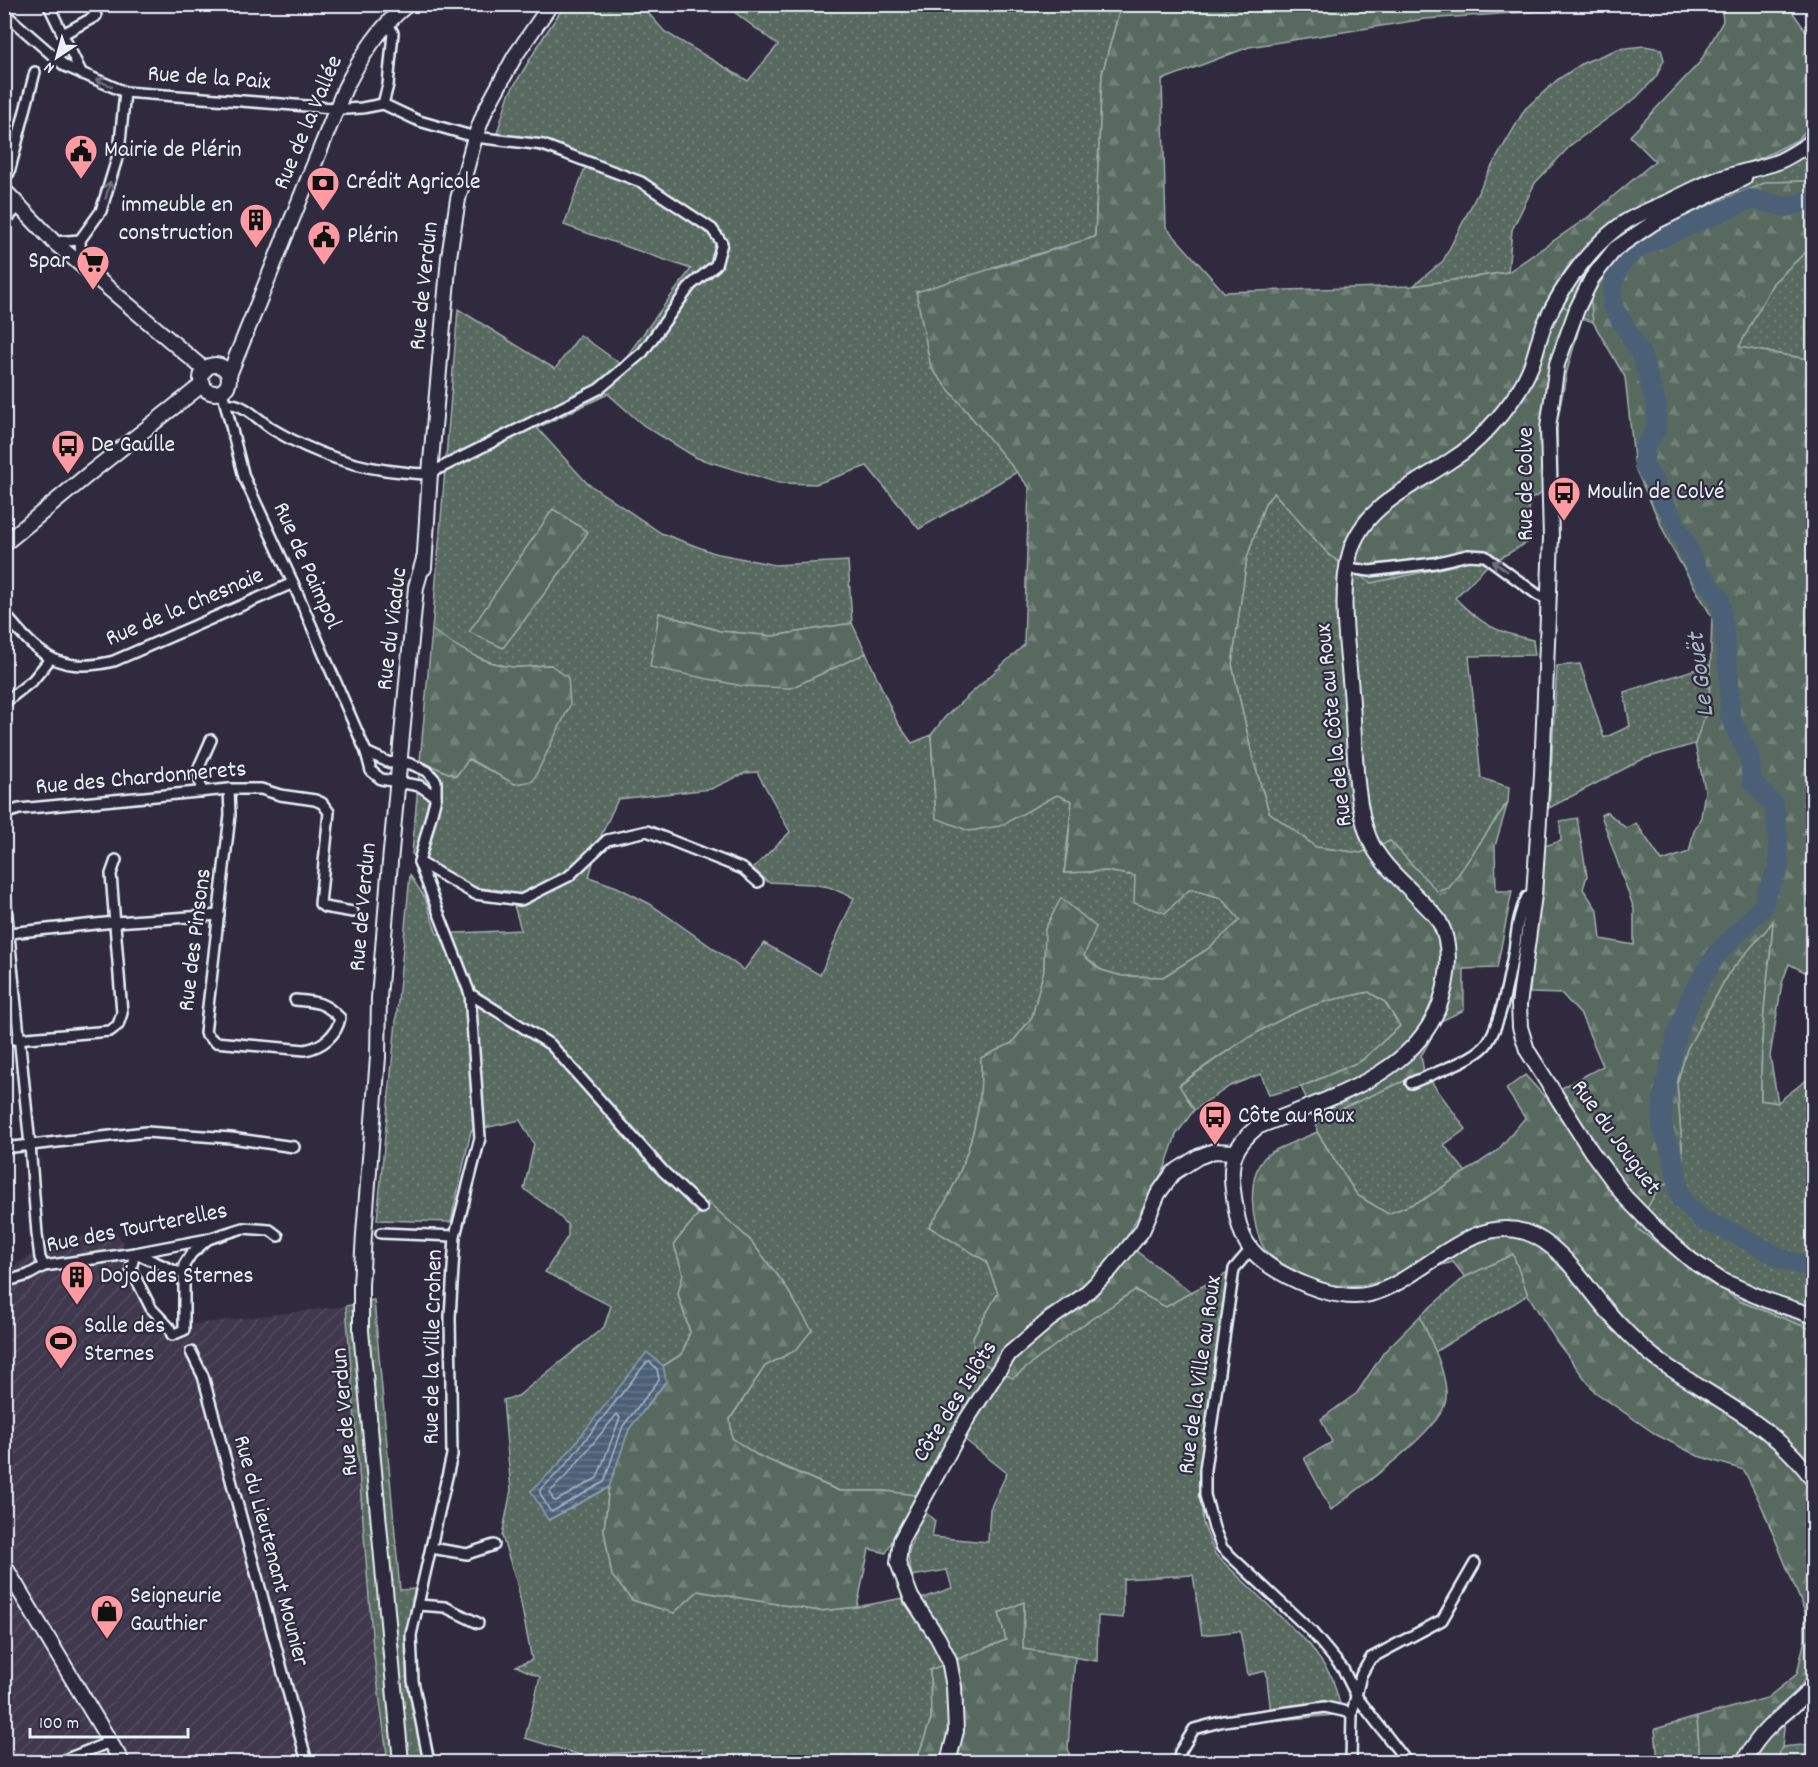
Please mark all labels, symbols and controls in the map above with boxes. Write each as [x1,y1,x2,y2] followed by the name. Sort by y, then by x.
[27,27,87,87] north arrow
[265,51,353,195] street label: Rue de la Vallée
[40,55,60,79] text: N
[146,58,272,100] street label: Rue de la Paix
[95,77,113,88] one-way arrow
[63,133,99,180] public building icon: Mairie de Plérin
[104,134,242,168] place label: Mairie de Plérin
[305,165,341,212] bank icon: Crédit Agricole
[346,166,481,200] place label: Crédit Agricole
[103,180,114,199] one-way arrow
[119,189,233,251] place label: immeuble en construction
[238,202,274,249] building icon: immeuble en construction
[306,219,342,266] public building icon: Plérin
[347,220,398,254] place label: Plérin
[401,220,449,352] street label: Rue de Verdun
[75,244,111,291] supermarket icon: Spar
[28,245,70,279] place label: Spar
[1510,427,1544,541] street label: Rue de Colve
[50,428,86,475] bus stop icon: De Gaulle
[91,429,175,463] place label: De Gaulle
[1546,475,1582,522] bus stop icon: Moulin de Colvé
[1587,476,1725,510] place label: Moulin de Colvé
[263,497,349,635] street label: Rue de Paimpol
[101,559,269,657] street label: Rue de la Chesnaie
[1492,560,1508,572] one-way arrow
[369,566,417,692] street label: Rue du Viaduc
[1307,622,1363,828] street label: Rue de la Côte au Roux
[1678,628,1726,719] water label: Le Gouët
[34,753,248,805] street label: Rue des Chardonnerets
[341,841,387,973] street label: Rue de Verdun
[170,867,222,1013] street label: Rue des Pinsons
[1562,1073,1669,1203] street label: Rue du Jouguet
[1197,1099,1233,1146] bus stop icon: Côte au Roux
[1238,1100,1354,1134] place label: Côte au Roux
[44,1195,230,1263] street label: Rue des Tourterelles
[415,1249,453,1445] street label: Rue de la Ville Crohen
[59,1259,95,1306] building icon: Dojo des Sternes
[100,1260,254,1294] place label: Dojo des Sternes
[1170,1274,1232,1476] street label: Rue de la Ville au Roux
[84,1310,165,1372] place label: Salle des Sternes
[43,1323,79,1370] sports icon: Salle des Sternes
[905,1335,1007,1469] street label: Côte des Islôts
[323,1346,369,1478] street label: Rue de Verdun
[223,1432,317,1670] street label: Rue du Lieutenant Mounier
[130,1580,222,1642] place label: Seigneurie Gauthier
[89,1593,125,1640] shop icon: Seigneurie Gauthier
[30,1701,188,1739] scale bar
[39,1712,79,1737] text: 100 m

